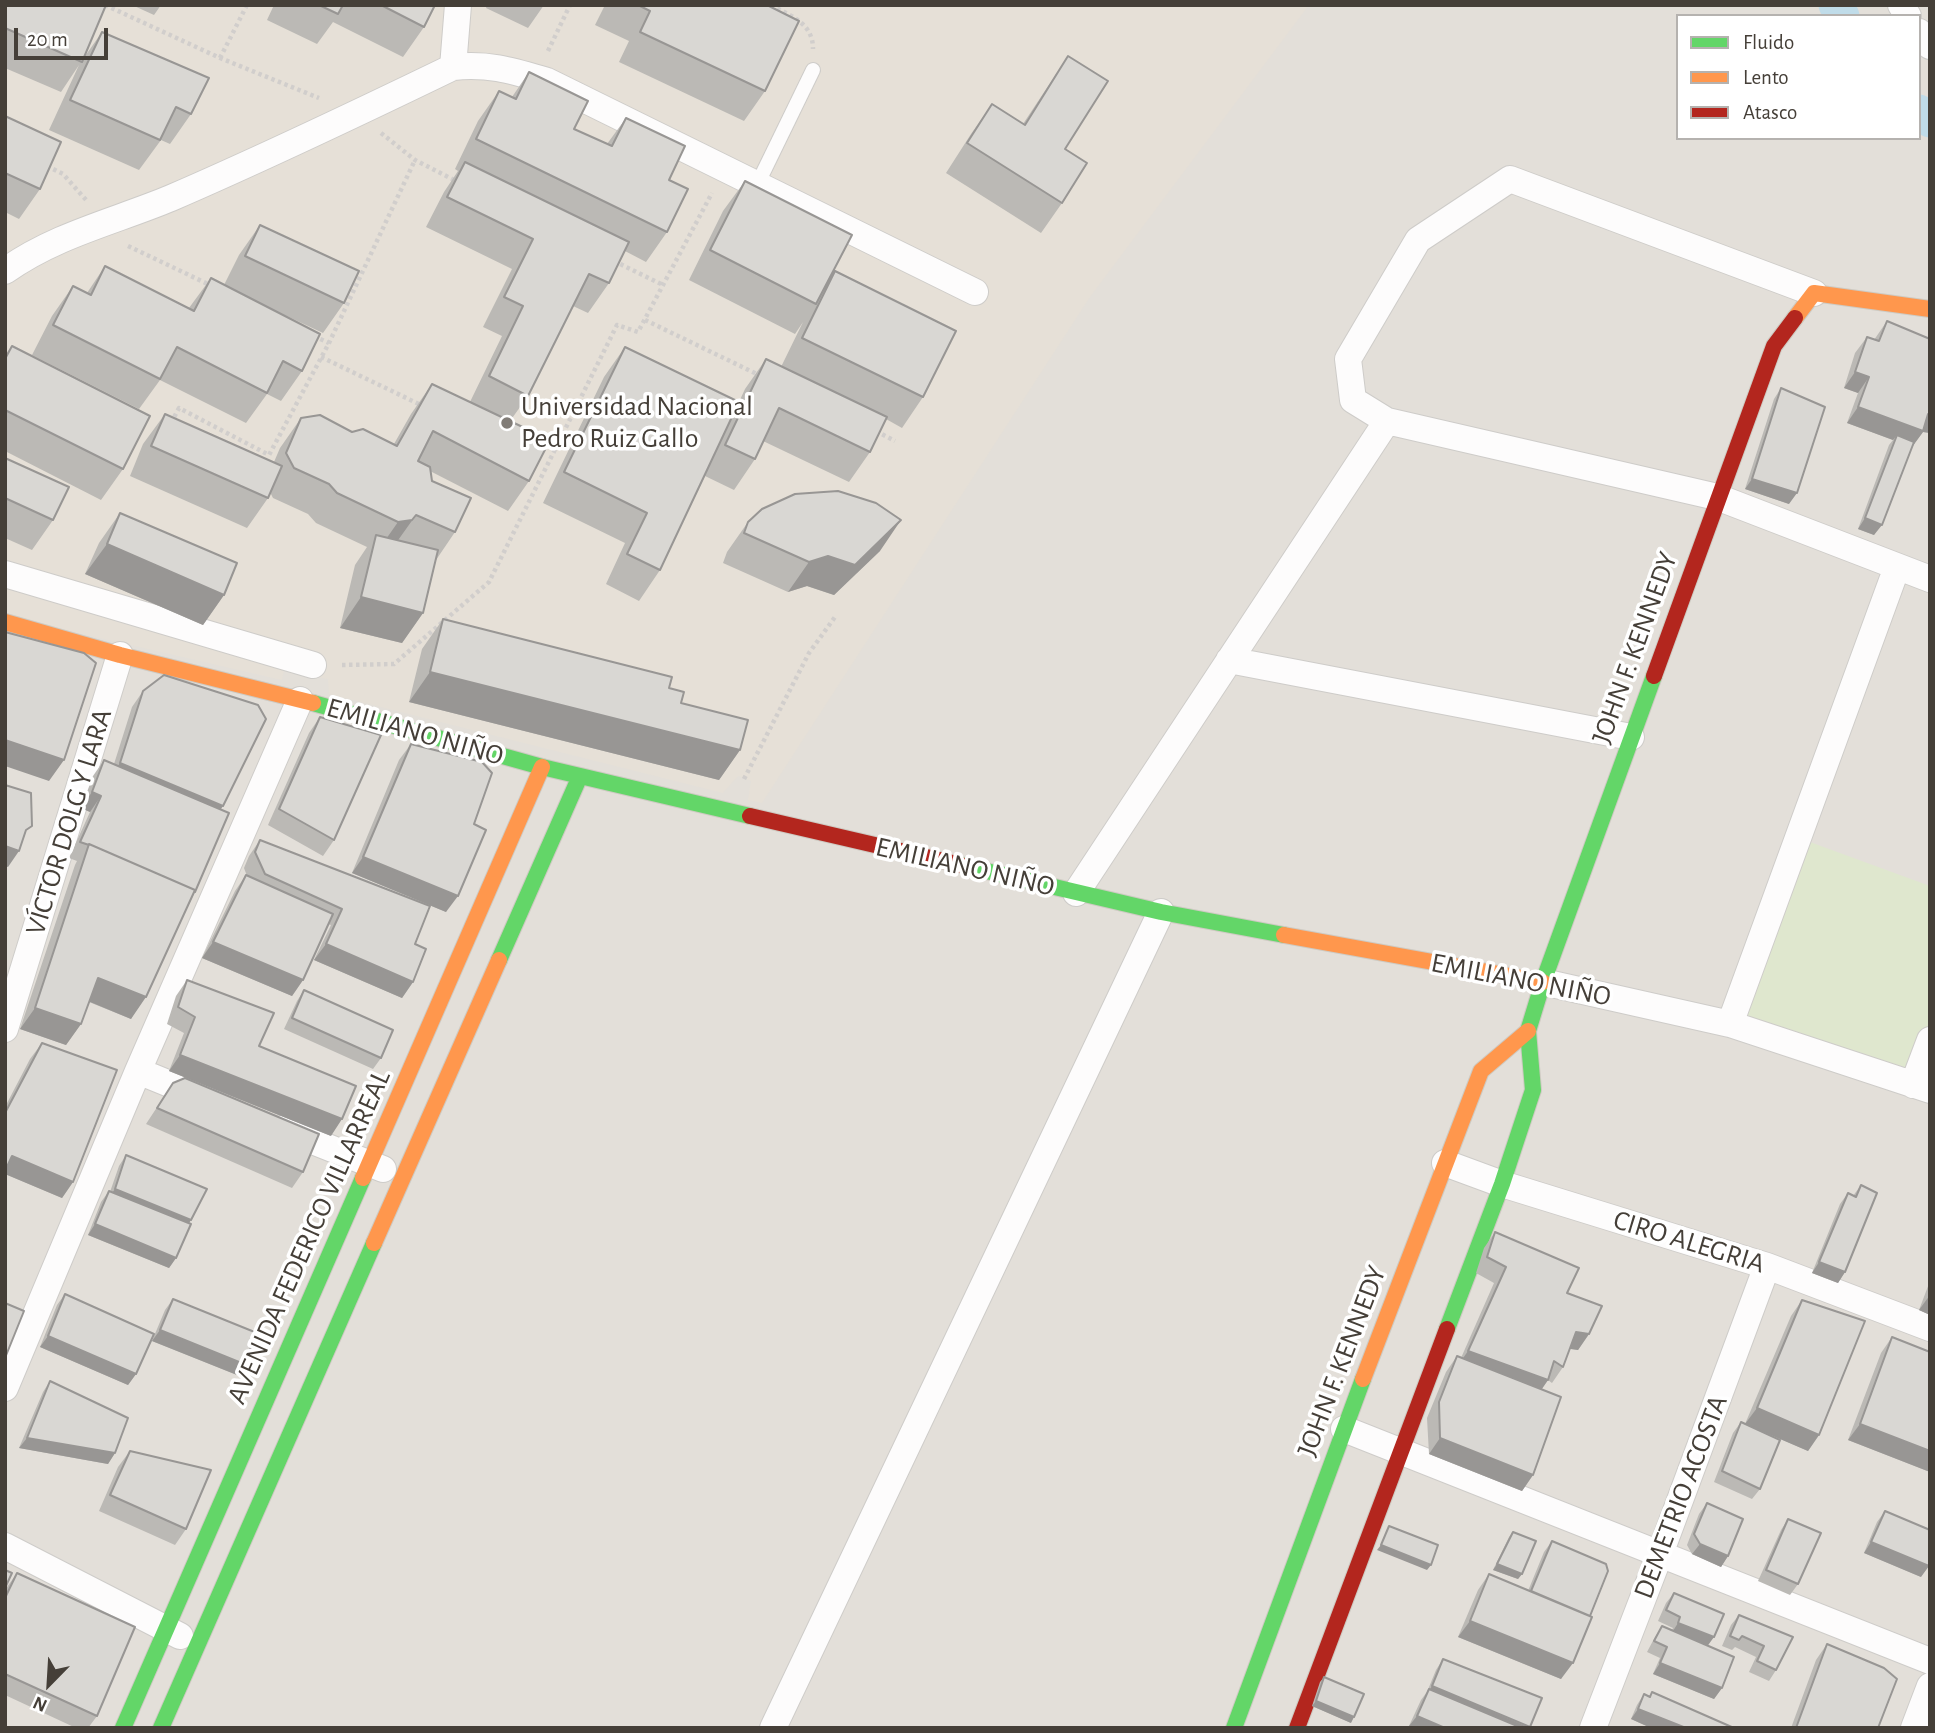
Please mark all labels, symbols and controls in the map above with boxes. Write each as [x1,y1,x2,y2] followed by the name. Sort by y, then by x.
[18,14,112,58] scale bar
[1676,14,1921,140] legend
[27,29,68,50] text: 20 m
[1743,32,1794,53] text: Fluido
[1743,67,1789,88] text: Lento
[1743,102,1797,123] text: Atasco
[521,390,753,456] place label: Universidad Nacional Pedro Ruiz Gallo
[499,415,515,431] marker: Universidad Nacional Pedro Ruiz Gallo
[1585,548,1685,748] street label: JOHN F. KENNEDY
[323,691,507,773] street label: EMILIANO NIÑO
[19,705,119,939] street label: VÍCTOR DOLG Y LARA
[872,830,1058,904] street label: EMILIANO NIÑO
[1428,946,1614,1014] street label: EMILIANO NIÑO
[220,1065,398,1409] street label: AVENIDA FEDERICO VILLARREAL
[1609,1203,1769,1281] street label: CIRO ALEGRIA
[1290,1261,1394,1461] street label: JOHN F. KENNEDY
[1627,1391,1735,1603] street label: DEMETRIO ACOSTA
[14,1649,84,1719] north arrow
[30,1692,50,1715] text: N

